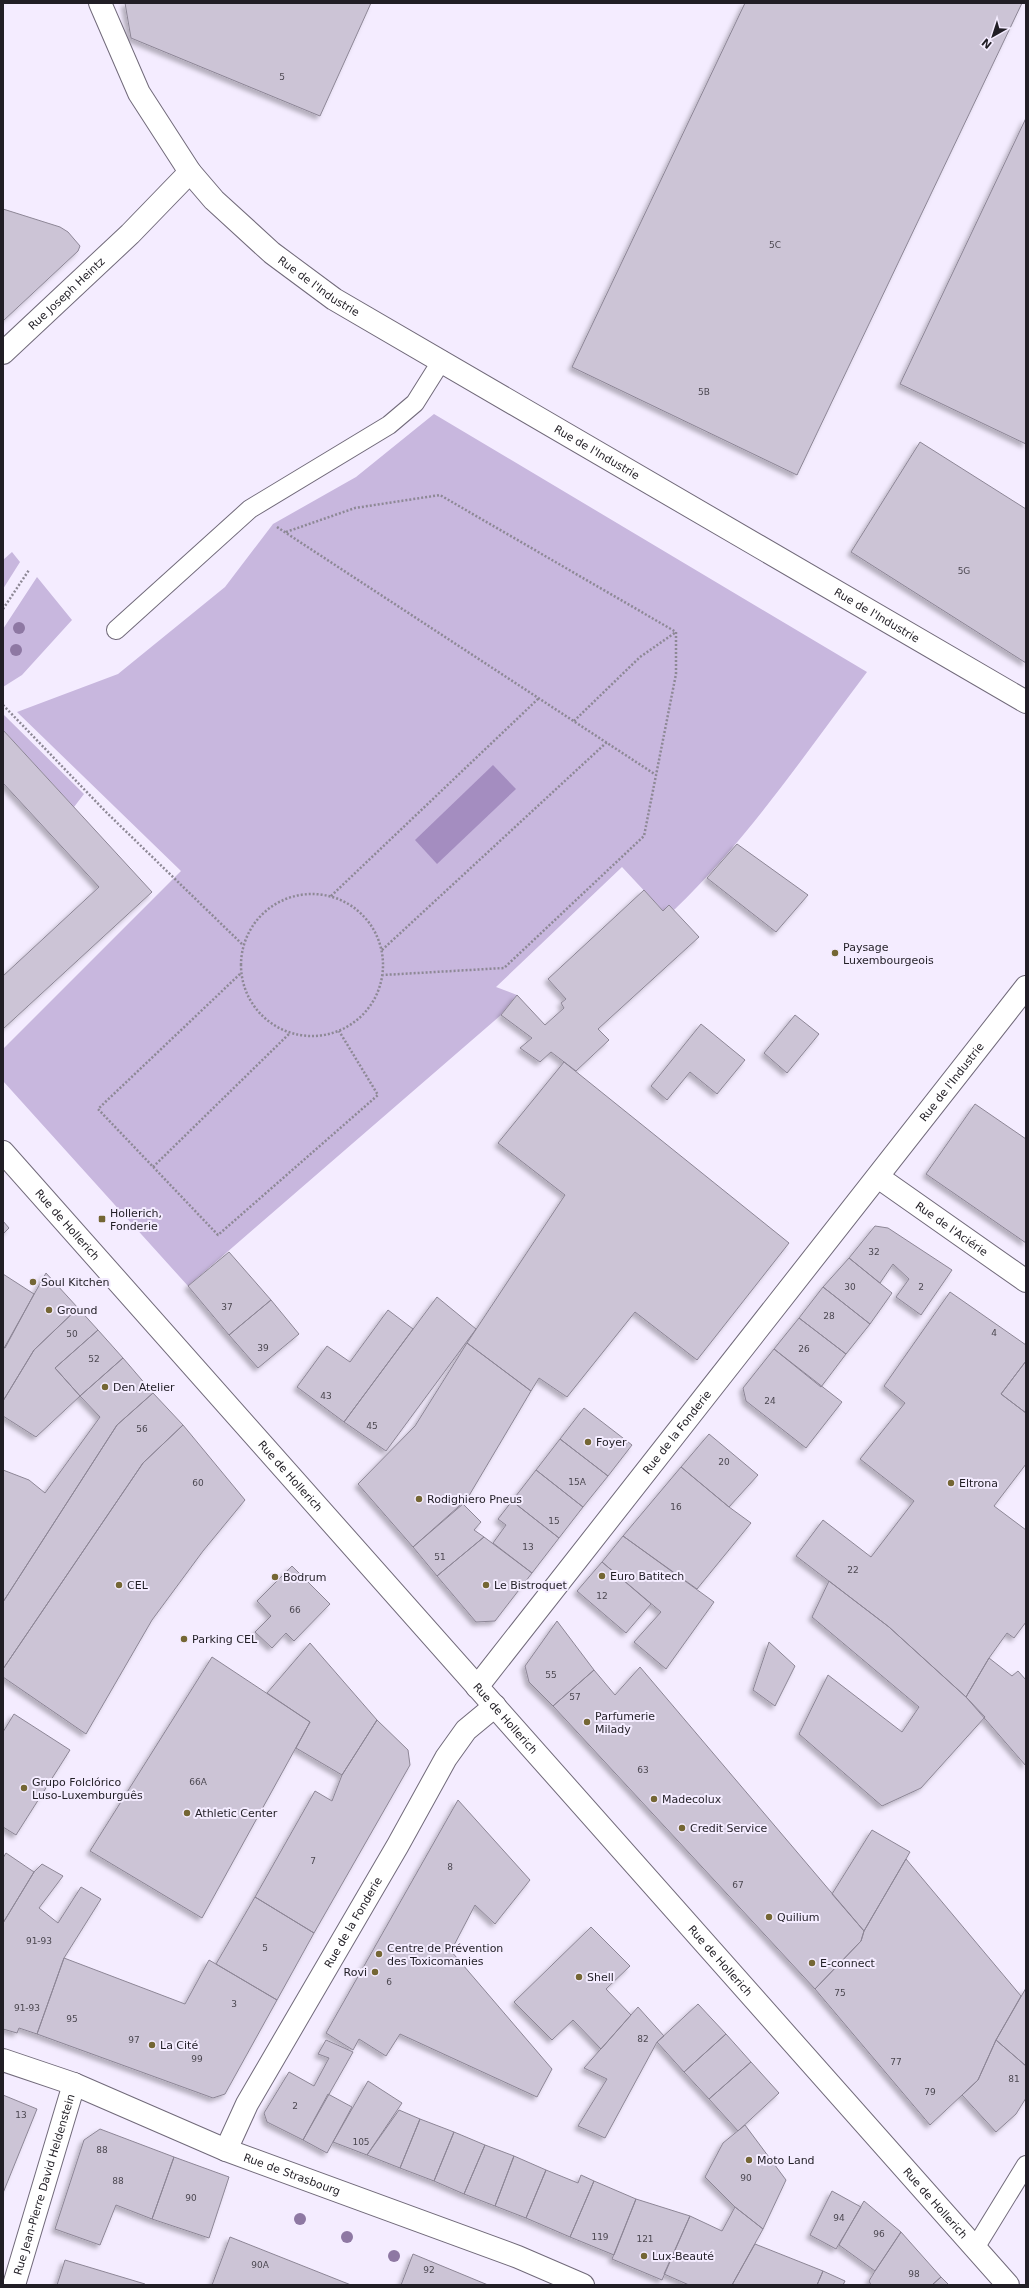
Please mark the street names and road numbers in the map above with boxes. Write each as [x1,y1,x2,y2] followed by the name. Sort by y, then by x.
[275,254,362,319] street label: Rue de l'Industrie
[26,255,108,333] street label: Rue Joseph Heintz
[552,423,642,483] street label: Rue de l'Industrie
[832,586,922,646] street label: Rue de l'Industrie
[917,1040,987,1124] street label: Rue de l'Industrie
[32,1187,102,1263] street label: Rue de Hollerich
[913,1199,990,1259] street label: Rue de l'Aciérie
[641,1388,714,1477] street label: Rue de la Fonderie
[255,1438,325,1514] street label: Rue de Hollerich
[470,1681,540,1757] street label: Rue de Hollerich
[322,1875,385,1970] street label: Rue de la Fonderie
[685,1923,755,1999] street label: Rue de Hollerich
[11,2092,78,2277] street label: Rue Jean-Pierre David Heldenstein
[242,2151,342,2198] street label: Rue de Strasbourg
[900,2165,970,2241] street label: Rue de Hollerich

